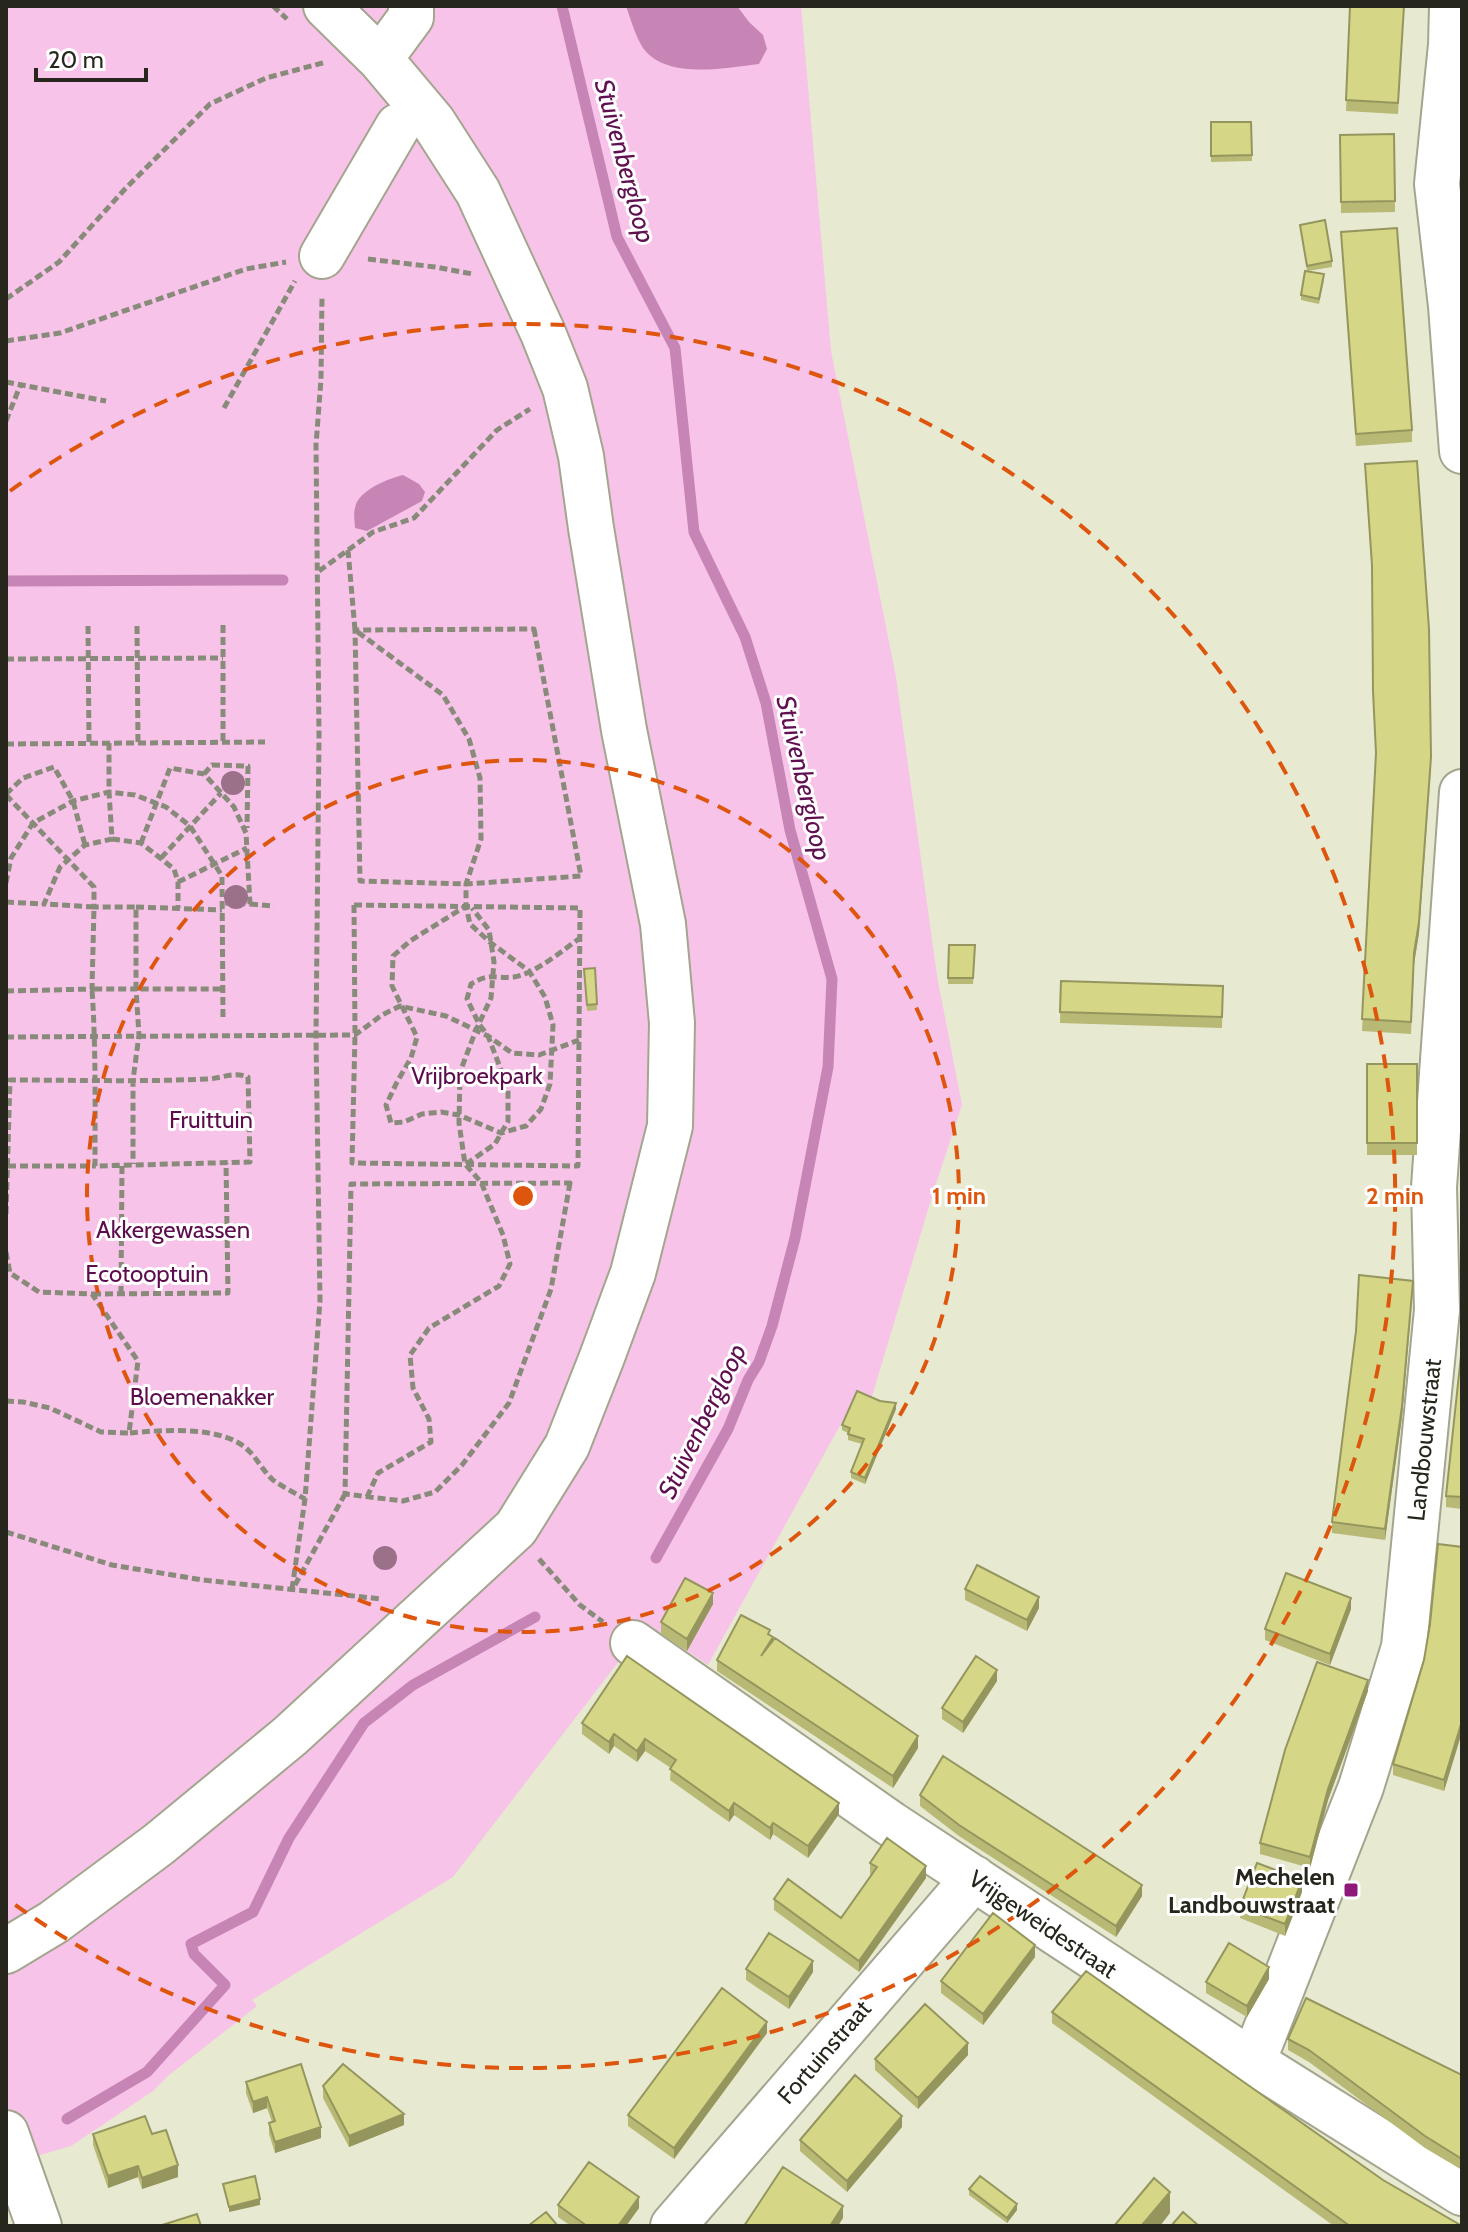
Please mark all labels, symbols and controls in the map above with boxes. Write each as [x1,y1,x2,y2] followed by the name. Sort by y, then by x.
[36,32,146,82] scale bar
[48,45,104,74] text: 20 m
[588,76,662,246] water label: Stuivenbergloop
[769,692,839,864] water label: Stuivenbergloop
[411,1061,543,1090] park label: Vrijbroekpark
[169,1105,253,1134] park label: Fruittuin
[932,1181,986,1210] text: 1 min
[1366,1181,1424,1210] text: 2 min
[509,1182,537,1210] centre of rings
[96,1215,250,1244] park label: Akkergewassen
[85,1259,209,1288] park label: Ecotooptuin
[651,1338,753,1504] water label: Stuivenbergloop
[1401,1357,1447,1523] street label: Landbouwstraat
[130,1382,275,1411] park label: Bloemenakker
[1168,1862,1335,1919] place label: Mechelen Landbouwstraat
[963,1864,1123,1984] street label: Vrijgeweidestraat
[1342,1881,1360,1899] marker: Mechelen Landbouwstraat
[771,1994,877,2110] street label: Fortuinstraat

